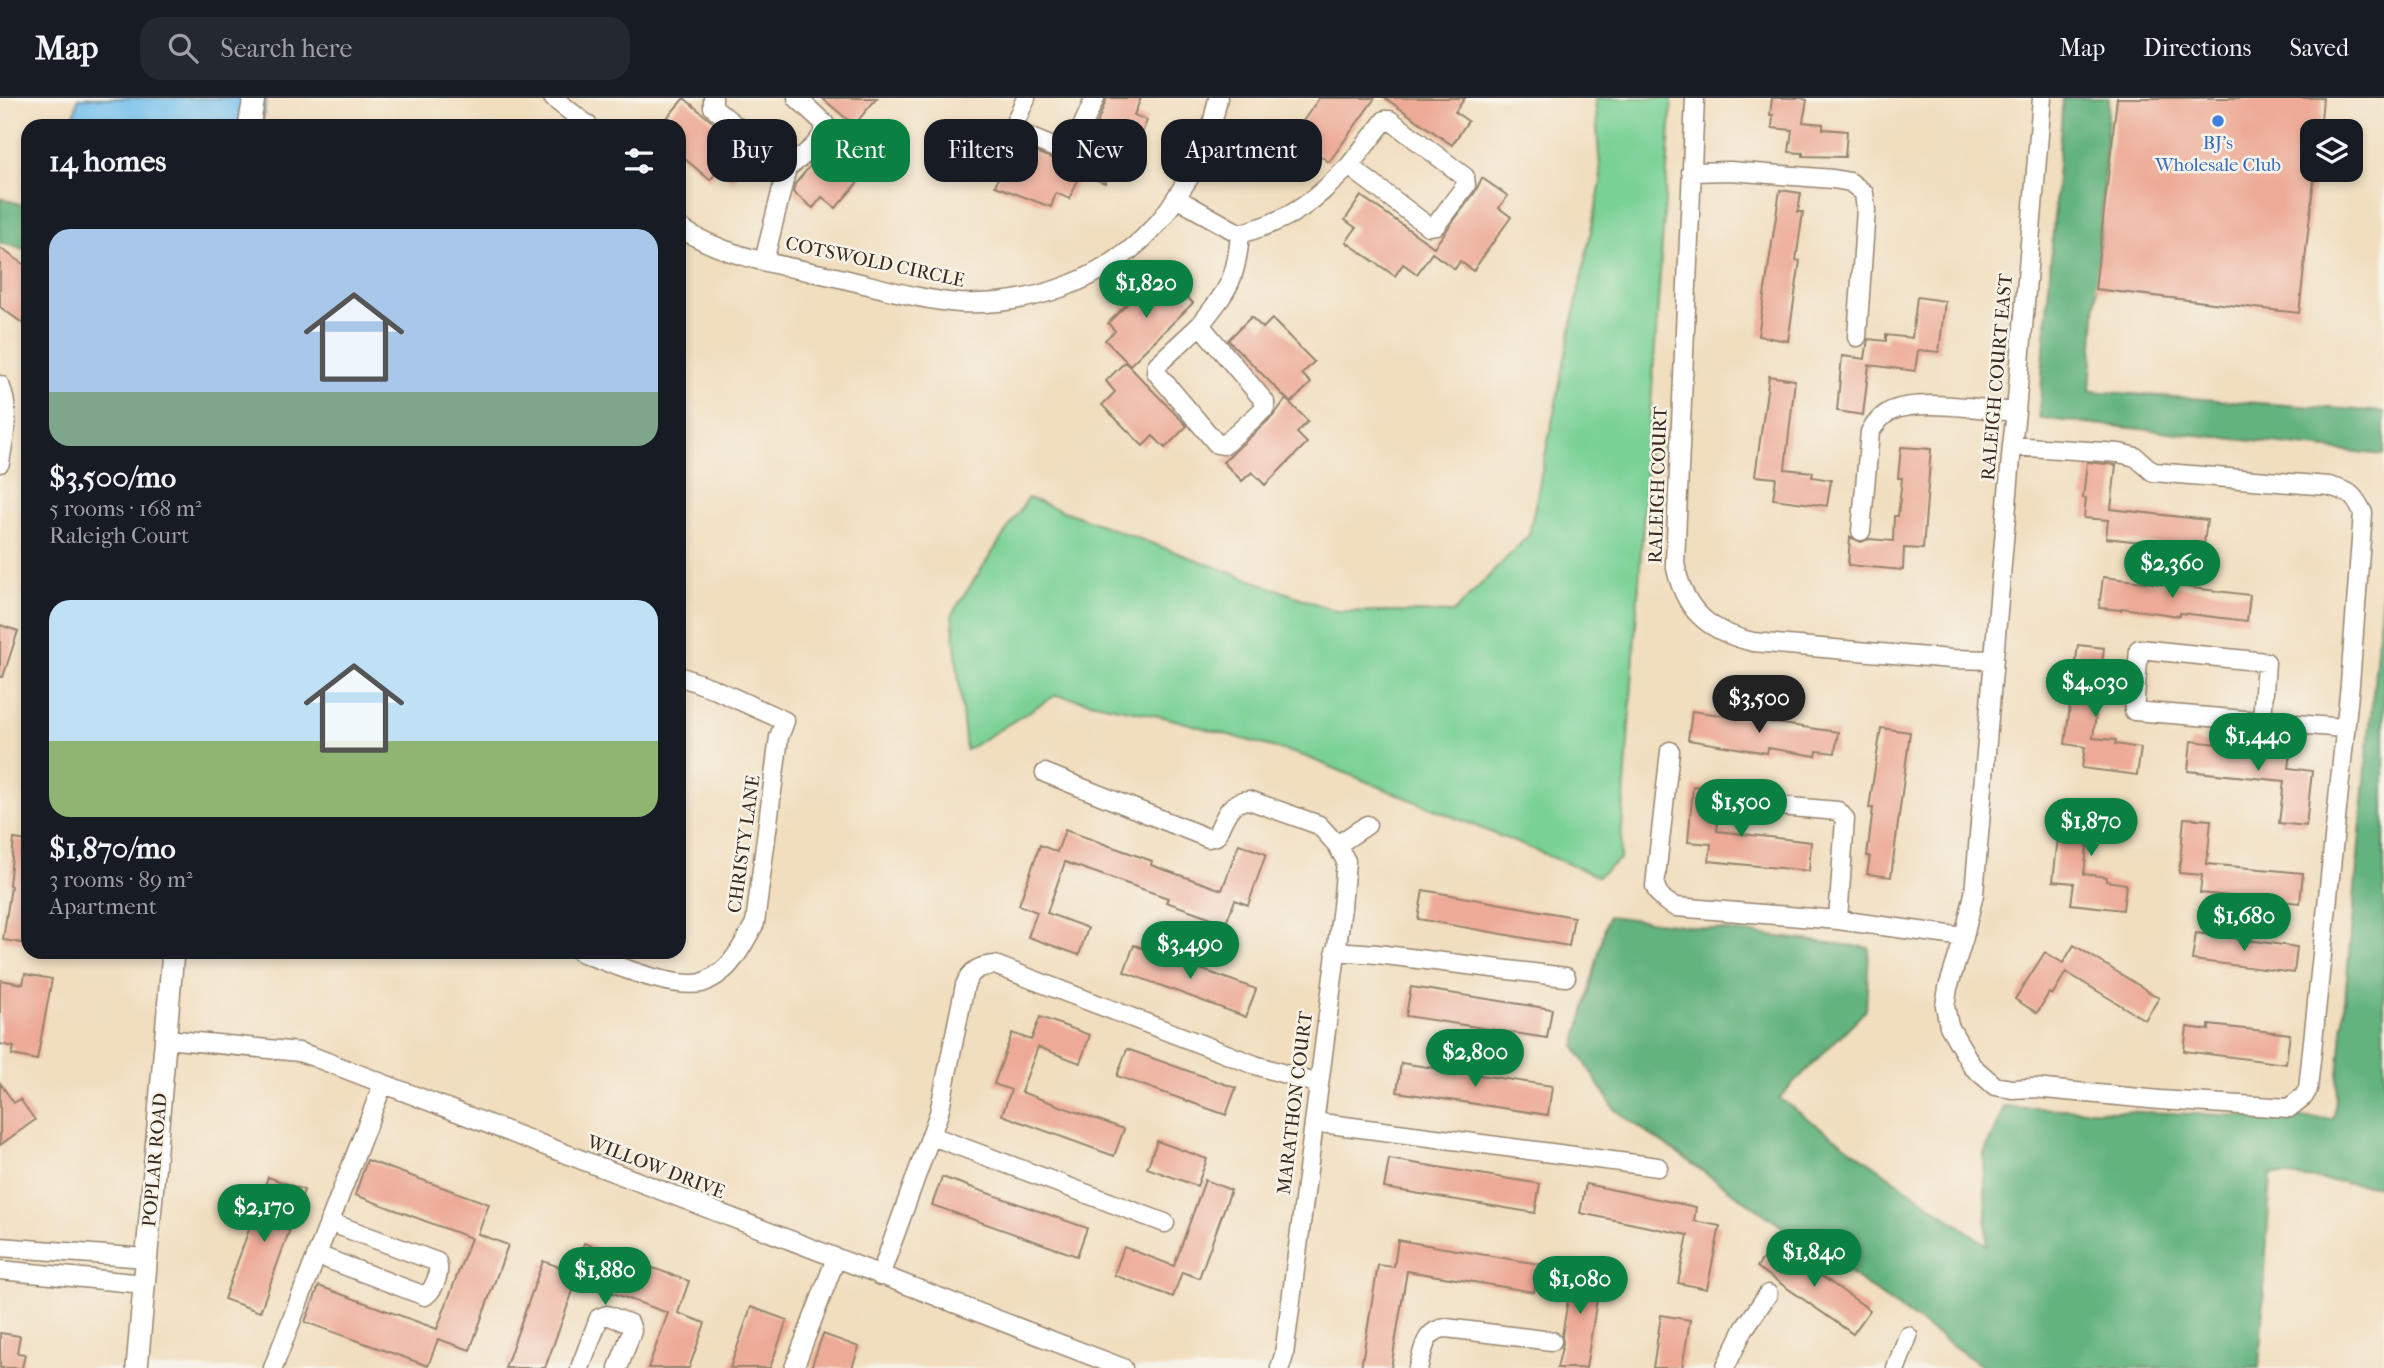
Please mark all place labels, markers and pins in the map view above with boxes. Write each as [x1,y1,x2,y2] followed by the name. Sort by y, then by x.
[2210,113,2226,129] marker: BJ's Wholesale Club
[2154,132,2281,176] place label: BJ's Wholesale Club
[1089,260,1203,320] pin: $1,820
[2115,540,2229,600] pin: $2,360
[2038,660,2152,719] pin: $4,030
[1702,676,1816,735] pin: $3,500
[2201,714,2315,773] pin: $1,440
[1684,780,1798,839] pin: $1,500
[2034,798,2148,858] pin: $1,870
[2187,894,2301,953] pin: $1,680
[1133,922,1247,981] pin: $3,490
[1418,1030,1532,1089] pin: $2,800
[207,1184,321,1244] pin: $2,170
[1757,1230,1871,1289] pin: $1,840
[548,1248,662,1307] pin: $1,880
[1523,1256,1637,1316] pin: $1,080

